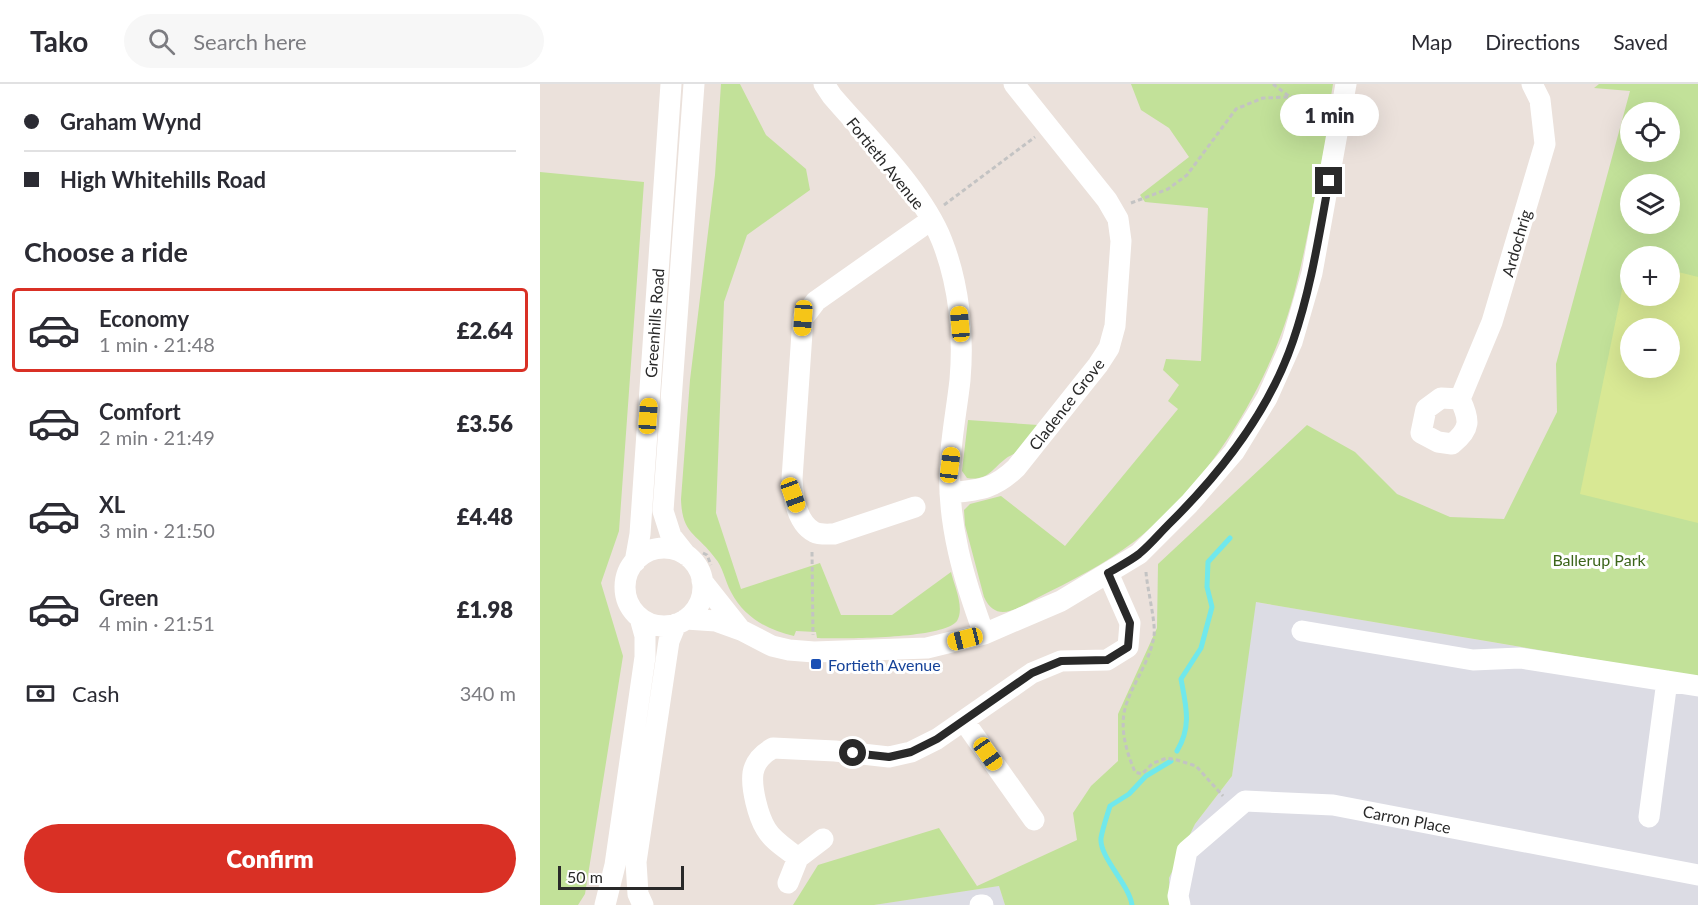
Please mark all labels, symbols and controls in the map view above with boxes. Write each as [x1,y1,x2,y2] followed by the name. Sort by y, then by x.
[124,14,544,68] search box
[30,24,88,58] text: Tako
[145,25,178,58] icon: search
[193,28,307,55] text: Search here
[1411,29,1452,54] text: Map
[1485,29,1580,54] text: Directions
[1613,29,1668,54] text: Saved
[1280,94,1378,136] callout: 1 min
[1620,102,1680,378] map controls
[1620,102,1680,162] button: locate
[1305,103,1354,127] text: 1 min
[60,108,201,135] text: Graham Wynd
[843,113,929,213] street label: Fortieth Avenue
[60,166,266,193] text: High Whitehills Road
[1315,167,1342,194] route end
[1620,174,1680,234] button: layers
[1497,207,1535,279] street label: Ardochrig
[24,235,188,268] text: Choose a ride
[1620,246,1680,306] button: +
[641,268,667,378] street label: Greenhills Road
[793,299,813,337] car
[27,303,81,357] icon: car
[99,305,189,332] text: Economy
[949,305,971,343] car
[457,317,513,344] text: £2.64
[1620,318,1680,378] button: −
[99,332,215,356] text: 1 min · 21:48
[1024,354,1108,454] street label: Cladence Grove
[27,396,81,450] icon: car
[638,397,658,435] car
[99,398,181,425] text: Comfort
[457,410,513,437] text: £3.56
[99,425,215,449] text: 2 min · 21:49
[939,446,961,484] car
[778,475,808,515] car
[27,489,81,543] icon: car
[99,491,125,518] text: XL
[457,503,513,530] text: £4.48
[99,518,215,542] text: 3 min · 21:50
[1552,550,1646,569] park label: Ballerup Park
[27,582,81,636] icon: car
[99,584,159,611] text: Green
[457,596,513,623] text: £1.98
[99,611,215,635] text: 4 min · 21:51
[945,626,985,652] car
[828,655,941,674] place label: Fortieth Avenue
[809,657,823,671] marker: Fortieth Avenue
[24,677,57,710] icon: cash
[72,680,119,707] text: Cash
[460,681,516,705] text: 340 m
[970,734,1006,774] car
[839,739,866,766] route start
[1361,801,1453,837] street label: Carron Place
[24,824,516,893] button: Confirm
[558,863,684,890] scale bar
[567,867,603,886] text: 50 m

